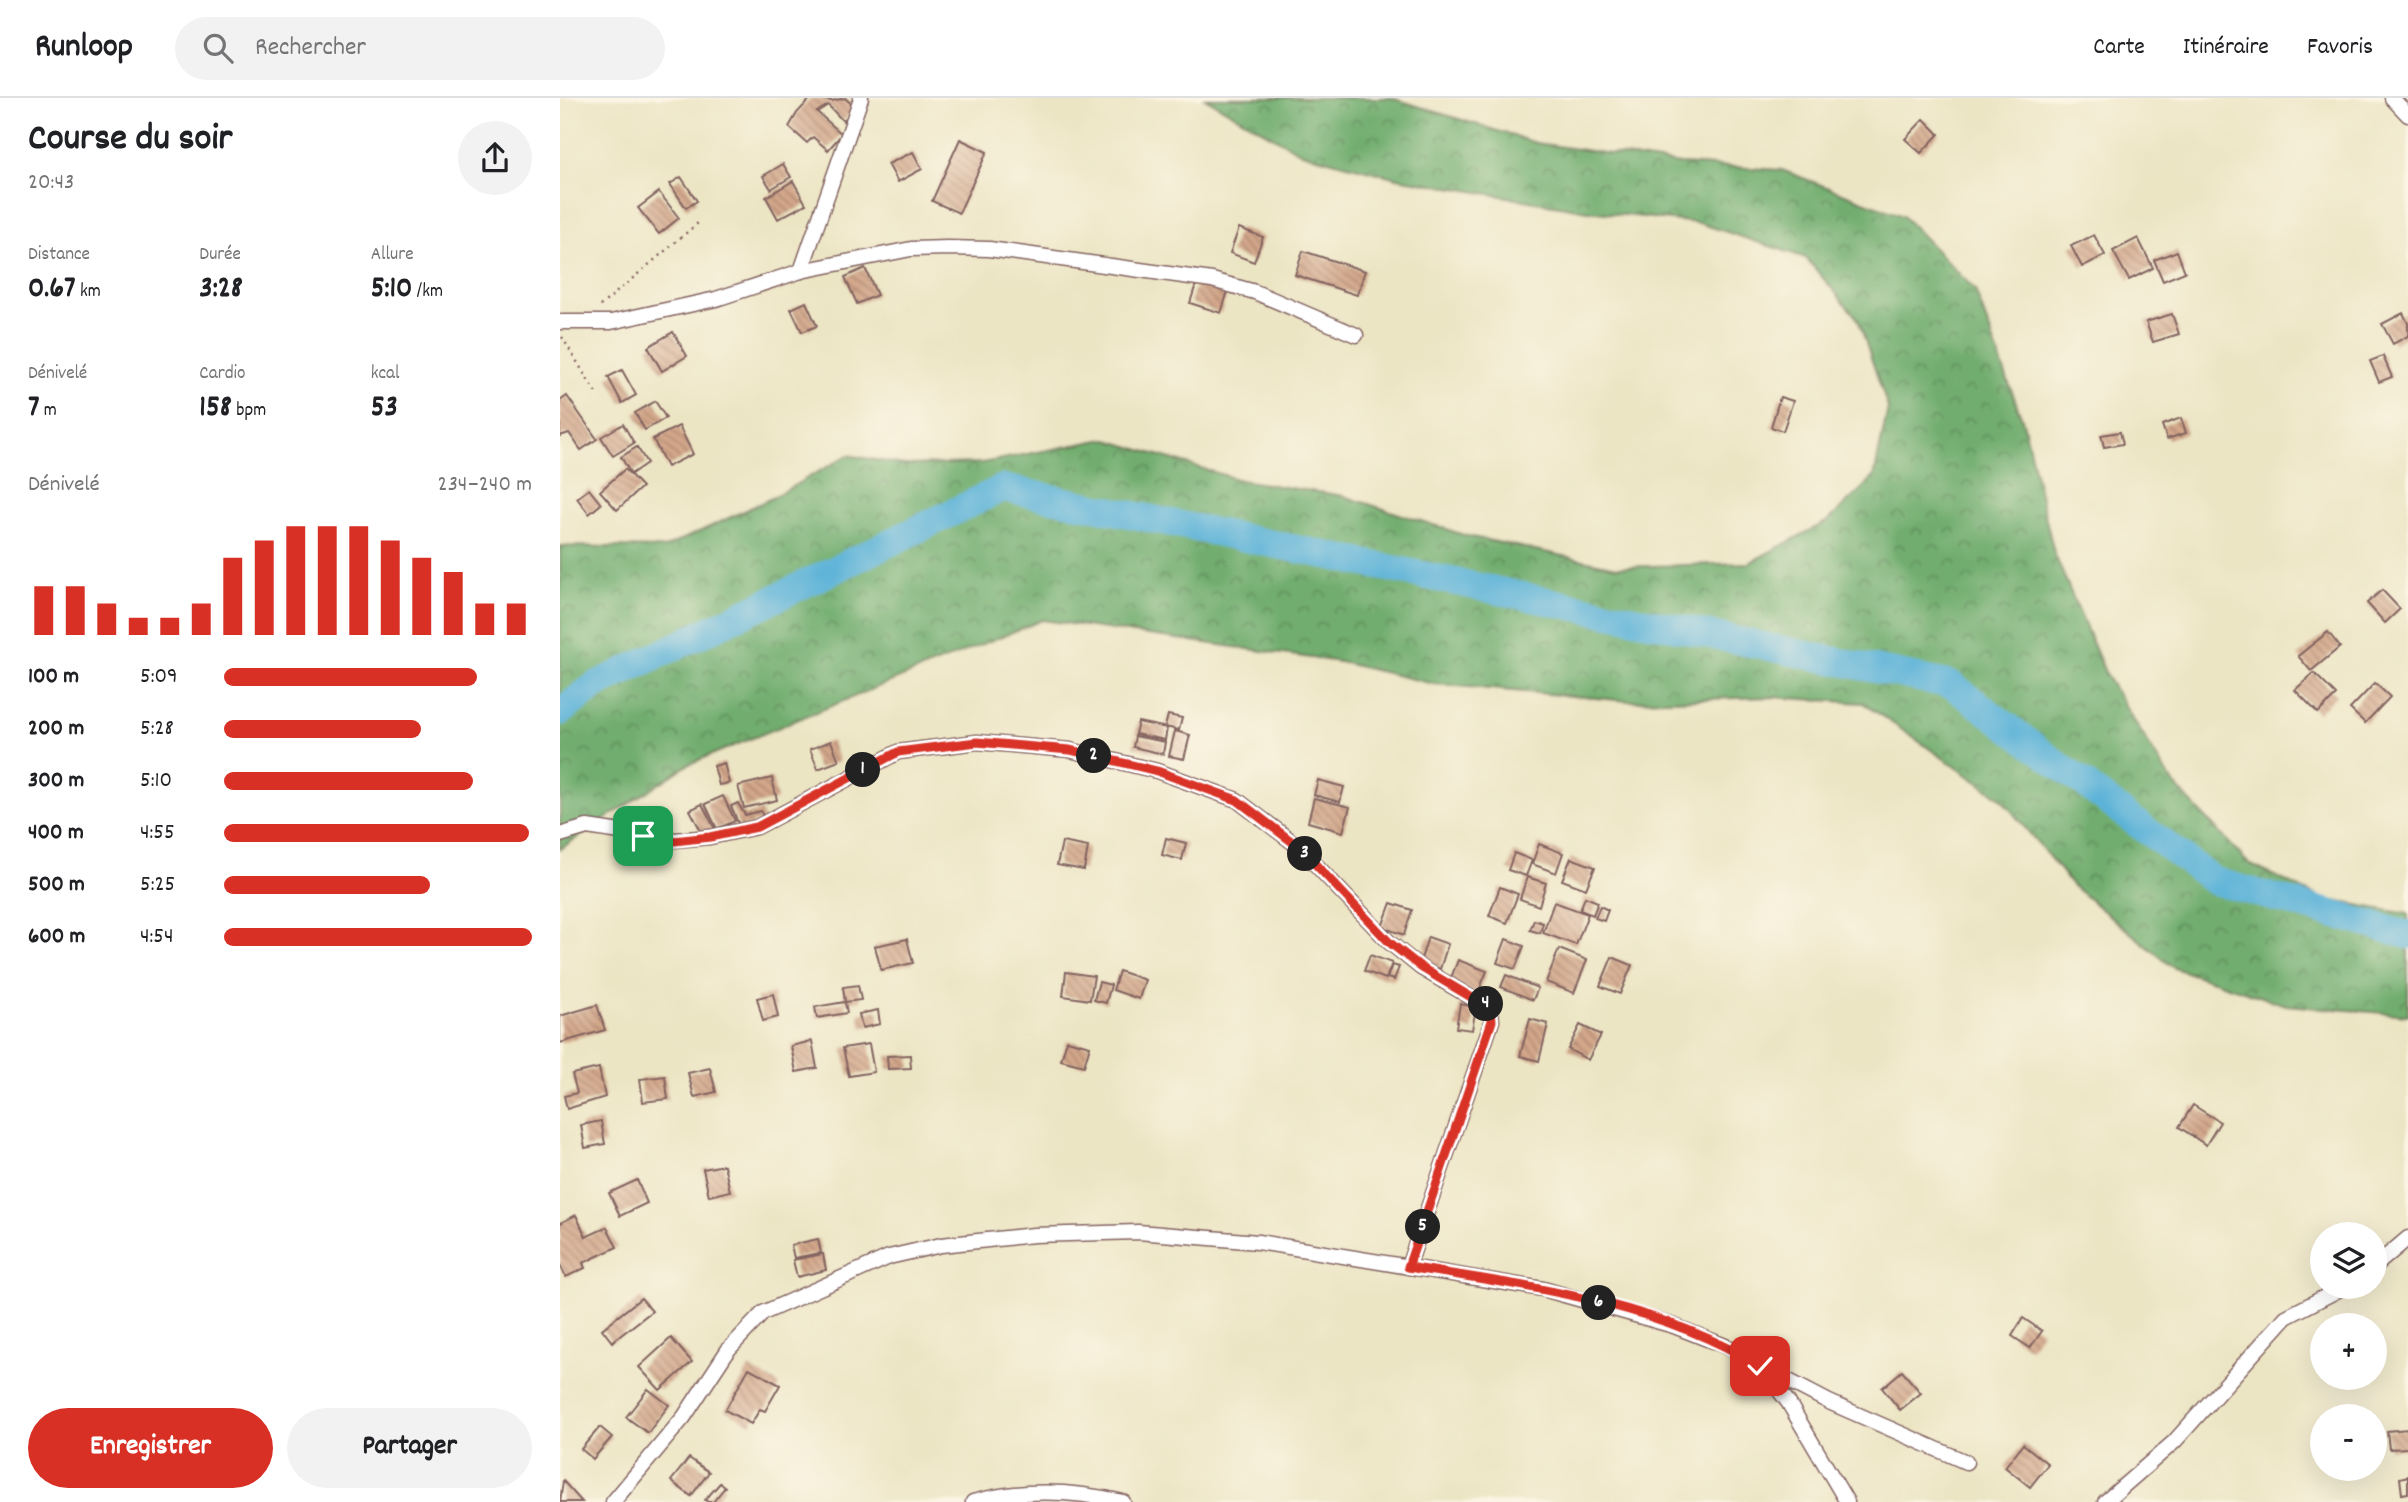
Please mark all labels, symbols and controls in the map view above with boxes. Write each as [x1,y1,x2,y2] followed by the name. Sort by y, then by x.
[175,17,665,80] search box
[35,25,133,72] text: Runloop
[199,29,237,67] icon: search
[255,30,366,67] text: Rechercher
[2093,31,2145,65] text: Carte
[2183,31,2269,65] text: Itinéraire
[2307,31,2373,65] text: Favoris
[28,113,232,168] text: Course du soir
[458,121,532,195] button: share
[28,167,74,200] text: 20:43
[28,242,90,269] text: Distance
[199,242,241,269] text: Durée
[371,242,414,269] text: Allure
[28,269,76,312] text: 0.67
[199,269,243,312] text: 3:28
[371,269,412,312] text: 5:10
[76,279,101,306] text: km
[412,279,443,306] text: /km
[28,361,87,388] text: Dénivelé
[199,361,246,388] text: Cardio
[371,361,400,388] text: kcal
[28,388,40,431] text: 7
[199,388,232,431] text: 158
[371,388,398,431] text: 53
[40,398,57,425] text: m
[232,398,266,425] text: bpm
[28,469,100,502] text: Dénivelé
[438,469,532,502] text: 234–240 m
[28,661,79,694] text: 100 m
[140,661,178,694] text: 5:09
[28,713,84,746] text: 200 m
[140,713,174,746] text: 5:28
[1076,738,1112,774] pin: 2
[1089,742,1098,769] text: 2
[846,752,880,788] pin: 1
[860,756,865,783] text: 1
[28,765,84,798] text: 300 m
[140,765,172,798] text: 5:10
[613,806,673,866] pin
[28,817,84,850] text: 400 m
[140,817,175,850] text: 4:55
[624,817,662,855] icon: arrive
[1288,836,1322,872] pin: 3
[1300,840,1309,867] text: 3
[28,869,85,902] text: 500 m
[140,869,175,902] text: 5:25
[28,921,85,954] text: 600 m
[140,921,174,954] text: 4:54
[1468,986,1504,1021] pin: 4
[1482,990,1489,1017] text: 4
[1406,1210,1440,1244] pin: 5
[1418,1213,1427,1240] text: 5
[2310,1222,2387,1481] map controls
[2310,1222,2387,1299] button: layers
[1581,1286,1616,1320] pin: 6
[1594,1289,1603,1316] text: 6
[2310,1313,2387,1390] button: +
[1730,1336,1790,1396] pin
[1741,1347,1779,1385] icon: check
[2310,1404,2387,1481] button: −
[28,1408,273,1488] button: Enregistrer
[287,1408,532,1488] button: Partager

